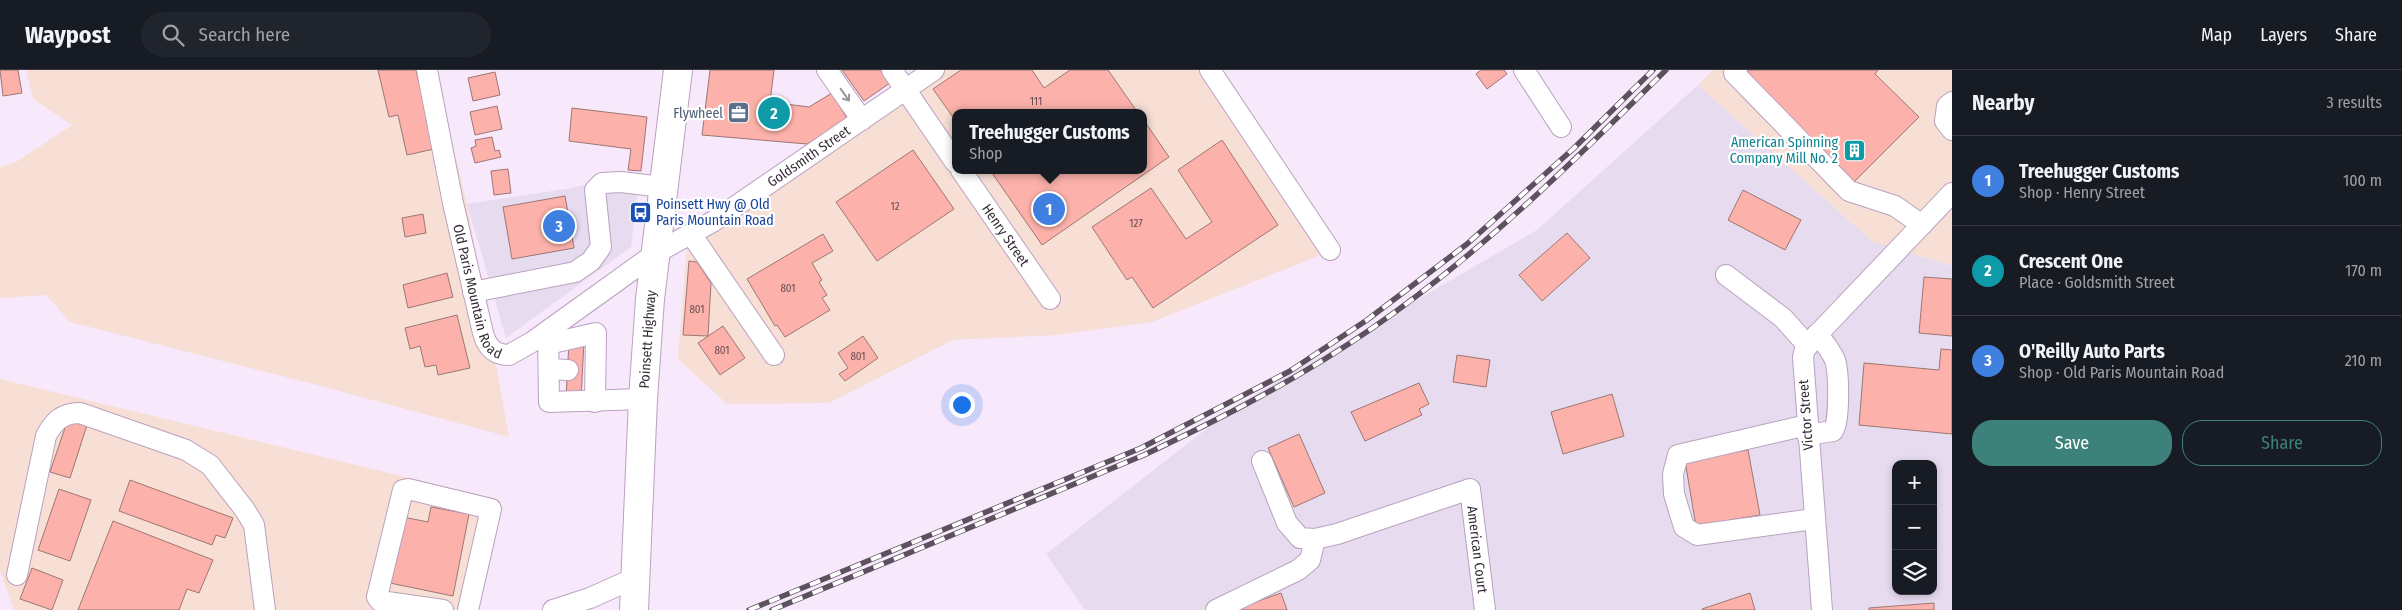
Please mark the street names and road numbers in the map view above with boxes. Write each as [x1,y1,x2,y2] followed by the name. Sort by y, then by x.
[764,122,854,190] street label: Goldsmith Street
[979,201,1033,270] street label: Henry Street
[450,222,505,362] street label: Old Paris Mountain Road
[635,288,660,389] street label: Poinsett Highway
[1795,379,1817,451] street label: Victor Street
[1464,505,1491,595] street label: American Court

